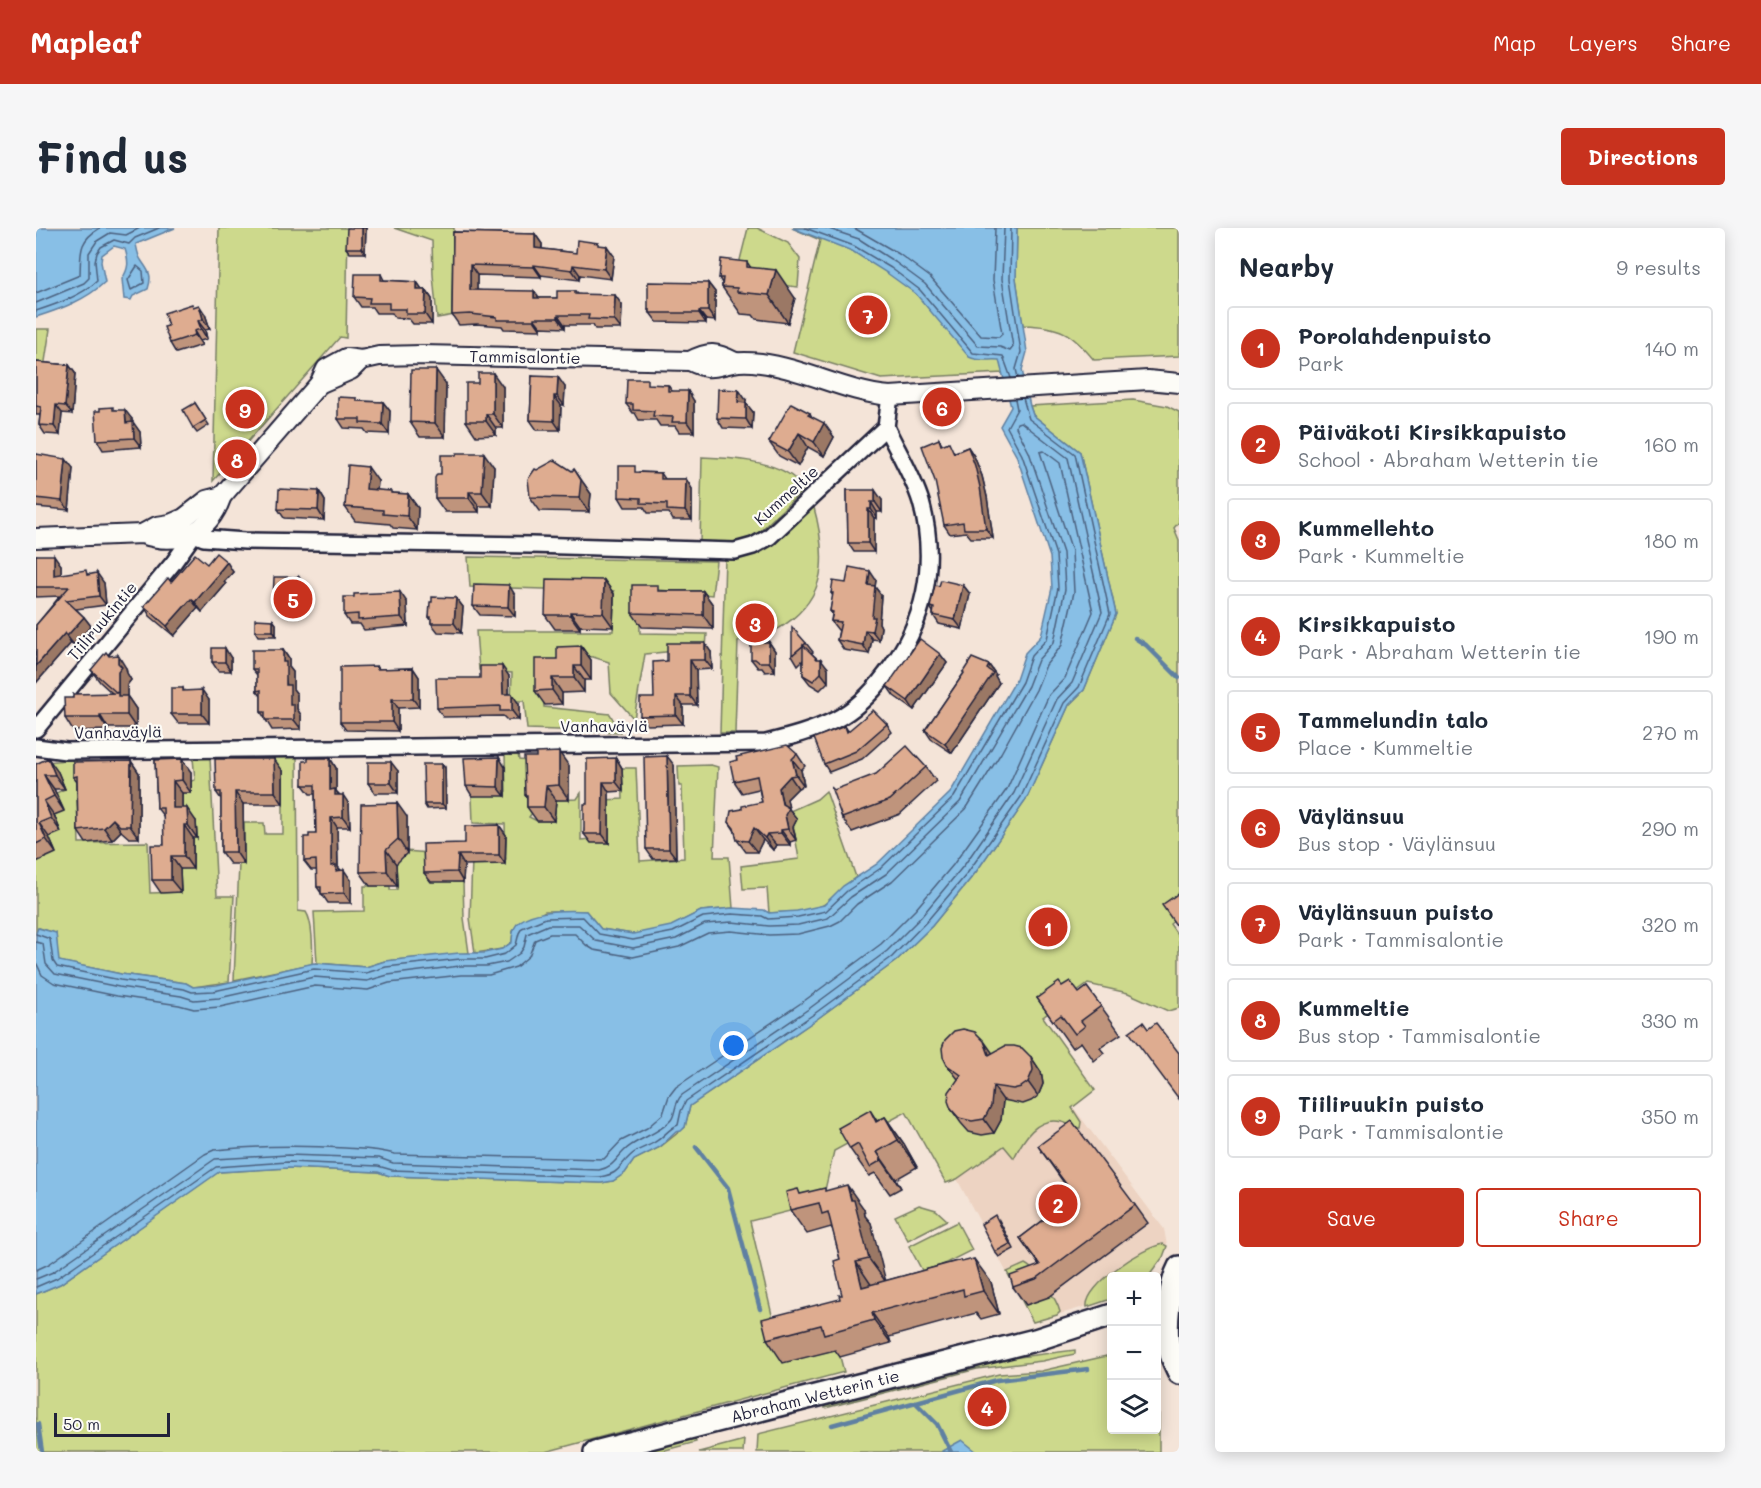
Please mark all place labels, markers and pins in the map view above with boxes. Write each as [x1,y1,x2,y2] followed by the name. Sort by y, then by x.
[848,292,888,338] pin: 7
[922,384,962,429] pin: 6
[226,386,264,432] pin: 9
[218,436,256,482] pin: 8
[274,576,312,622] pin: 5
[736,600,774,646] pin: 3
[1028,904,1068,950] pin: 1
[1038,1182,1078,1226] pin: 2
[968,1384,1006,1430] pin: 4

